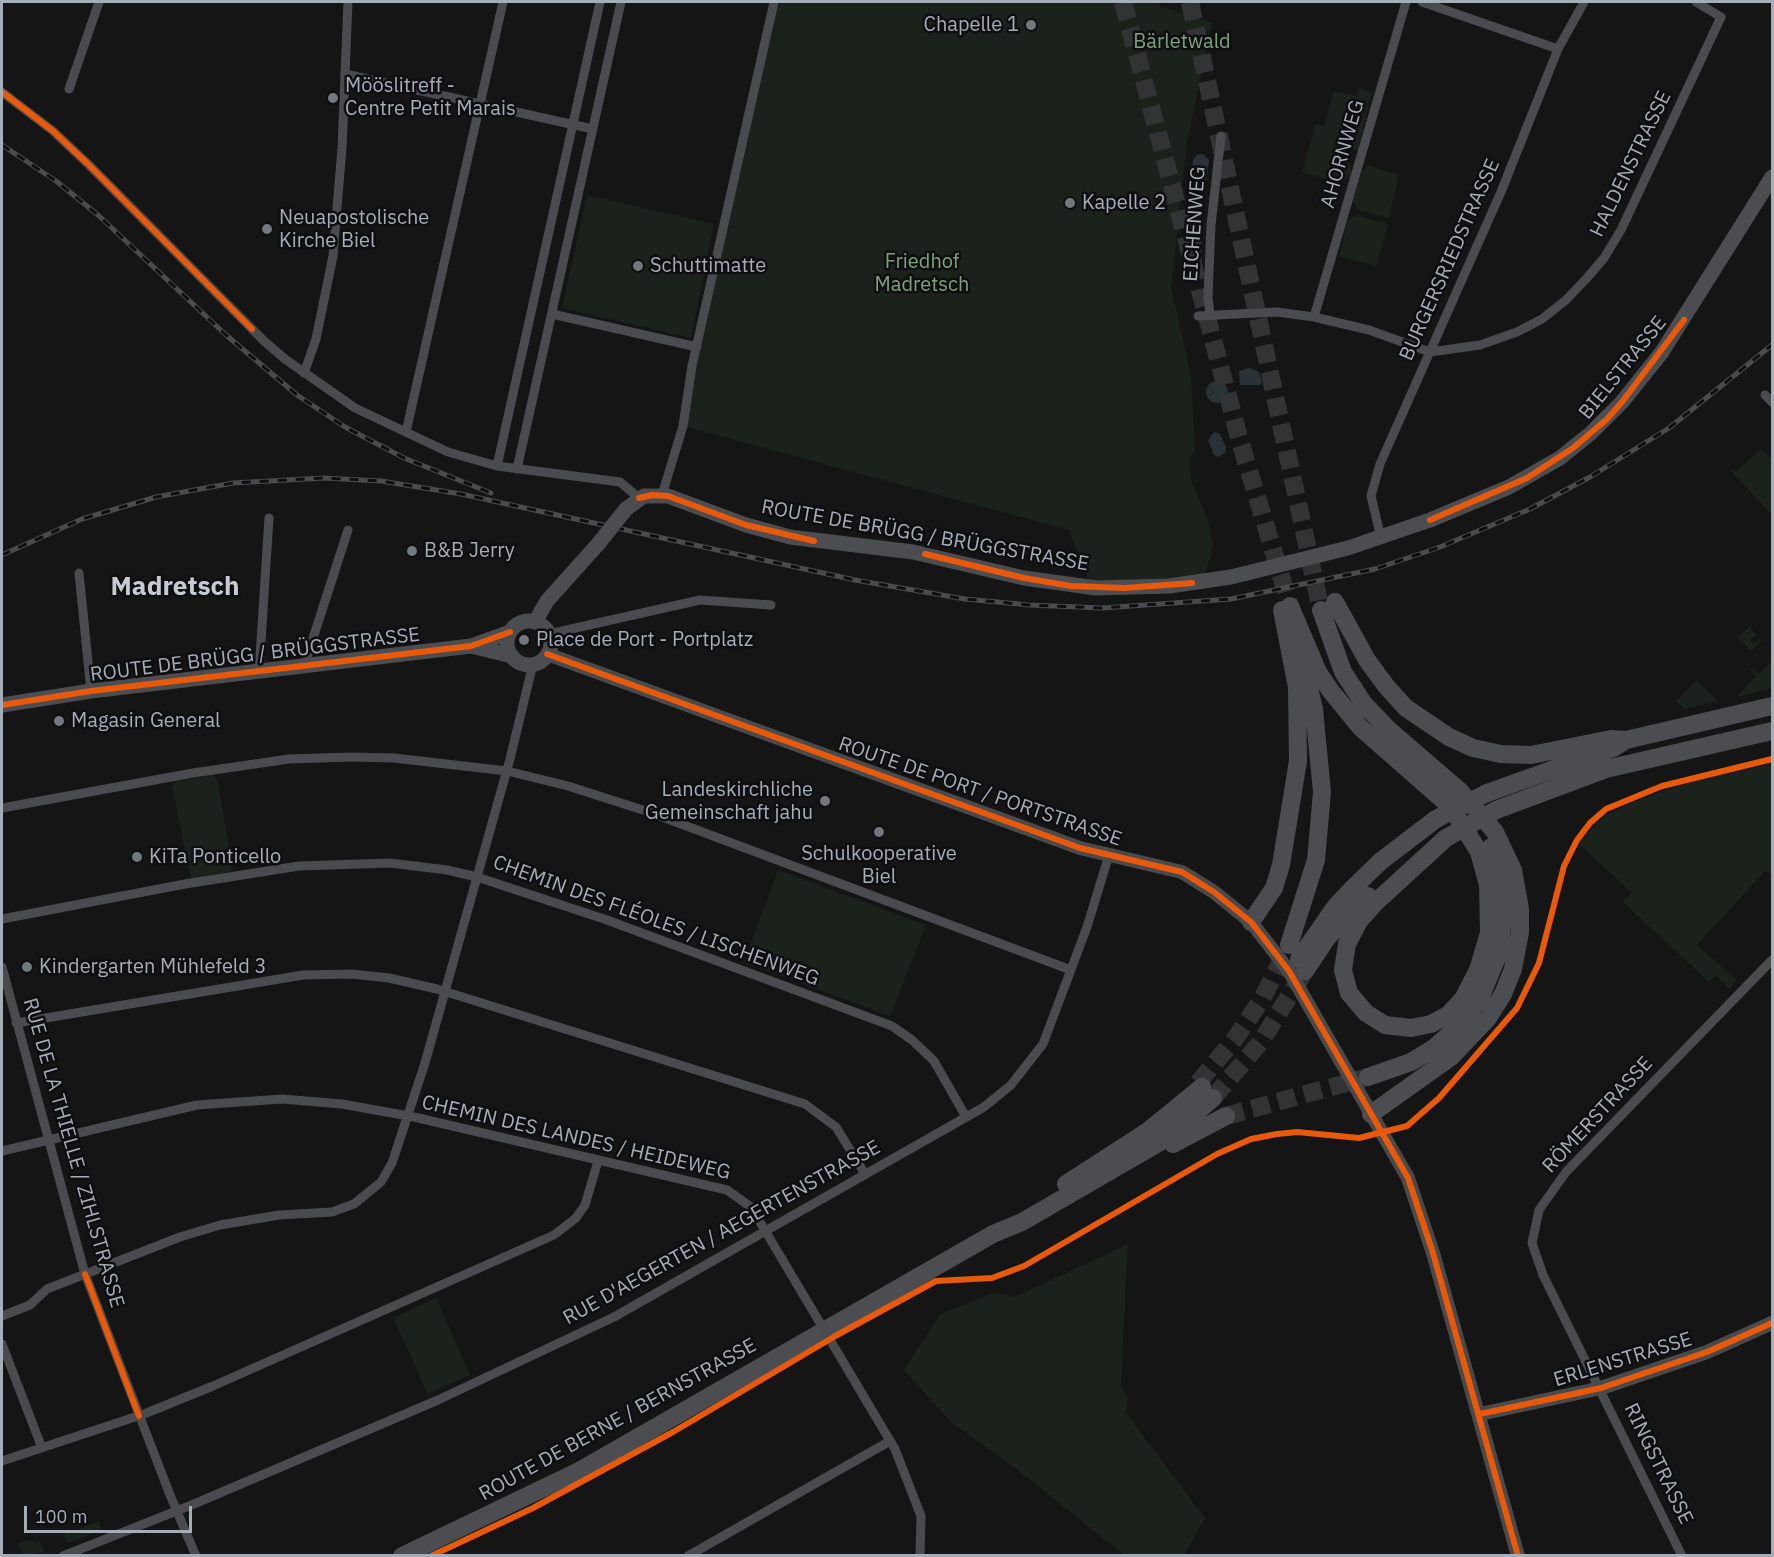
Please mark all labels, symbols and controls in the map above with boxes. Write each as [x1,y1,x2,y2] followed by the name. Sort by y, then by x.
[923,13,1019,37] place label: Chapelle 1
[1024,18,1038,32] marker: Chapelle 1
[1133,30,1231,54] park label: Bärletwald
[345,74,516,121] place label: Mööslitreff - Centre Petit Marais
[1585,87,1677,241] street label: HALDENSTRASSE
[326,91,340,105] marker: Mööslitreff - Centre Petit Marais
[1316,97,1370,211] street label: AHORNWEG
[1395,155,1505,365] street label: BURGERSRIEDSTRASSE
[1179,166,1211,282] street label: EICHENWEG
[1082,191,1166,215] place label: Kapelle 2
[1063,196,1077,210] marker: Kapelle 2
[279,206,429,253] place label: Neuapostolische Kirche Biel
[260,222,274,236] marker: Neuapostolische Kirche Biel
[875,250,969,297] park label: Friedhof Madretsch
[650,254,766,278] place label: Schuttimatte
[631,259,645,273] marker: Schuttimatte
[1574,312,1672,424] street label: BIELSTRASSE
[759,495,1091,577] street label: ROUTE DE BRÜGG / BRÜGGSTRASSE
[424,539,515,563] place label: B&B Jerry
[405,544,419,558] marker: B&B Jerry
[111,571,239,603] district label: Madretsch
[89,623,421,687] street label: ROUTE DE BRÜGG / BRÜGGSTRASSE
[536,628,753,652] place label: Place de Port - Portplatz
[517,633,531,647] marker: Place de Port - Portplatz
[71,709,221,733] place label: Magasin General
[52,714,66,728] marker: Magasin General
[835,732,1125,852] street label: ROUTE DE PORT / PORTSTRASSE
[645,778,813,825] place label: Landeskirchliche Gemeinschaft jahu
[818,794,832,808] marker: Landeskirchliche Gemeinschaft jahu
[872,825,886,839] marker: Schulkooperative Biel
[801,842,957,889] place label: Schulkooperative Biel
[149,845,281,869] place label: KiTa Ponticello
[130,850,144,864] marker: KiTa Ponticello
[490,851,822,991] street label: CHEMIN DES FLÉOLES / LISCHENWEG
[39,955,267,979] place label: Kindergarten Mühlefeld 3
[20,960,34,974] marker: Kindergarten Mühlefeld 3
[17,995,129,1311] street label: RUE DE LA THIELLE / ZIHLSTRASSE
[1538,1052,1658,1178] street label: RÖMERSTRASSE
[419,1091,733,1185] street label: CHEMIN DES LANDES / HEIDEWEG
[559,1135,885,1331] street label: RUE D'AEGERTEN / AEGERTENSTRASSE
[1551,1328,1695,1392] street label: ERLENSTRASSE
[475,1334,761,1506] street label: ROUTE DE BERNE / BERNSTRASSE
[1618,1399,1698,1529] street label: RINGSTRASSE
[27,1494,195,1532] scale bar
[35,1505,87,1528] text: 100 m

